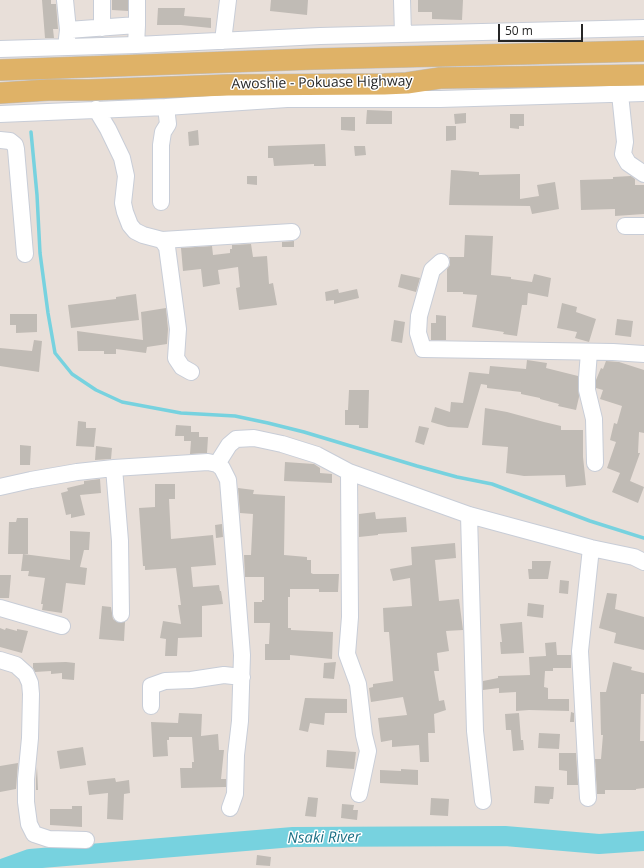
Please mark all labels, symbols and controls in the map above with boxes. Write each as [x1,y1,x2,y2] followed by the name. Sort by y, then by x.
[500,16,585,42] scale bar
[505,22,533,39] text: 50 m
[231,73,413,93] street label: Awoshie - Pokuase Highway
[287,828,361,848] water label: Nsaki River

